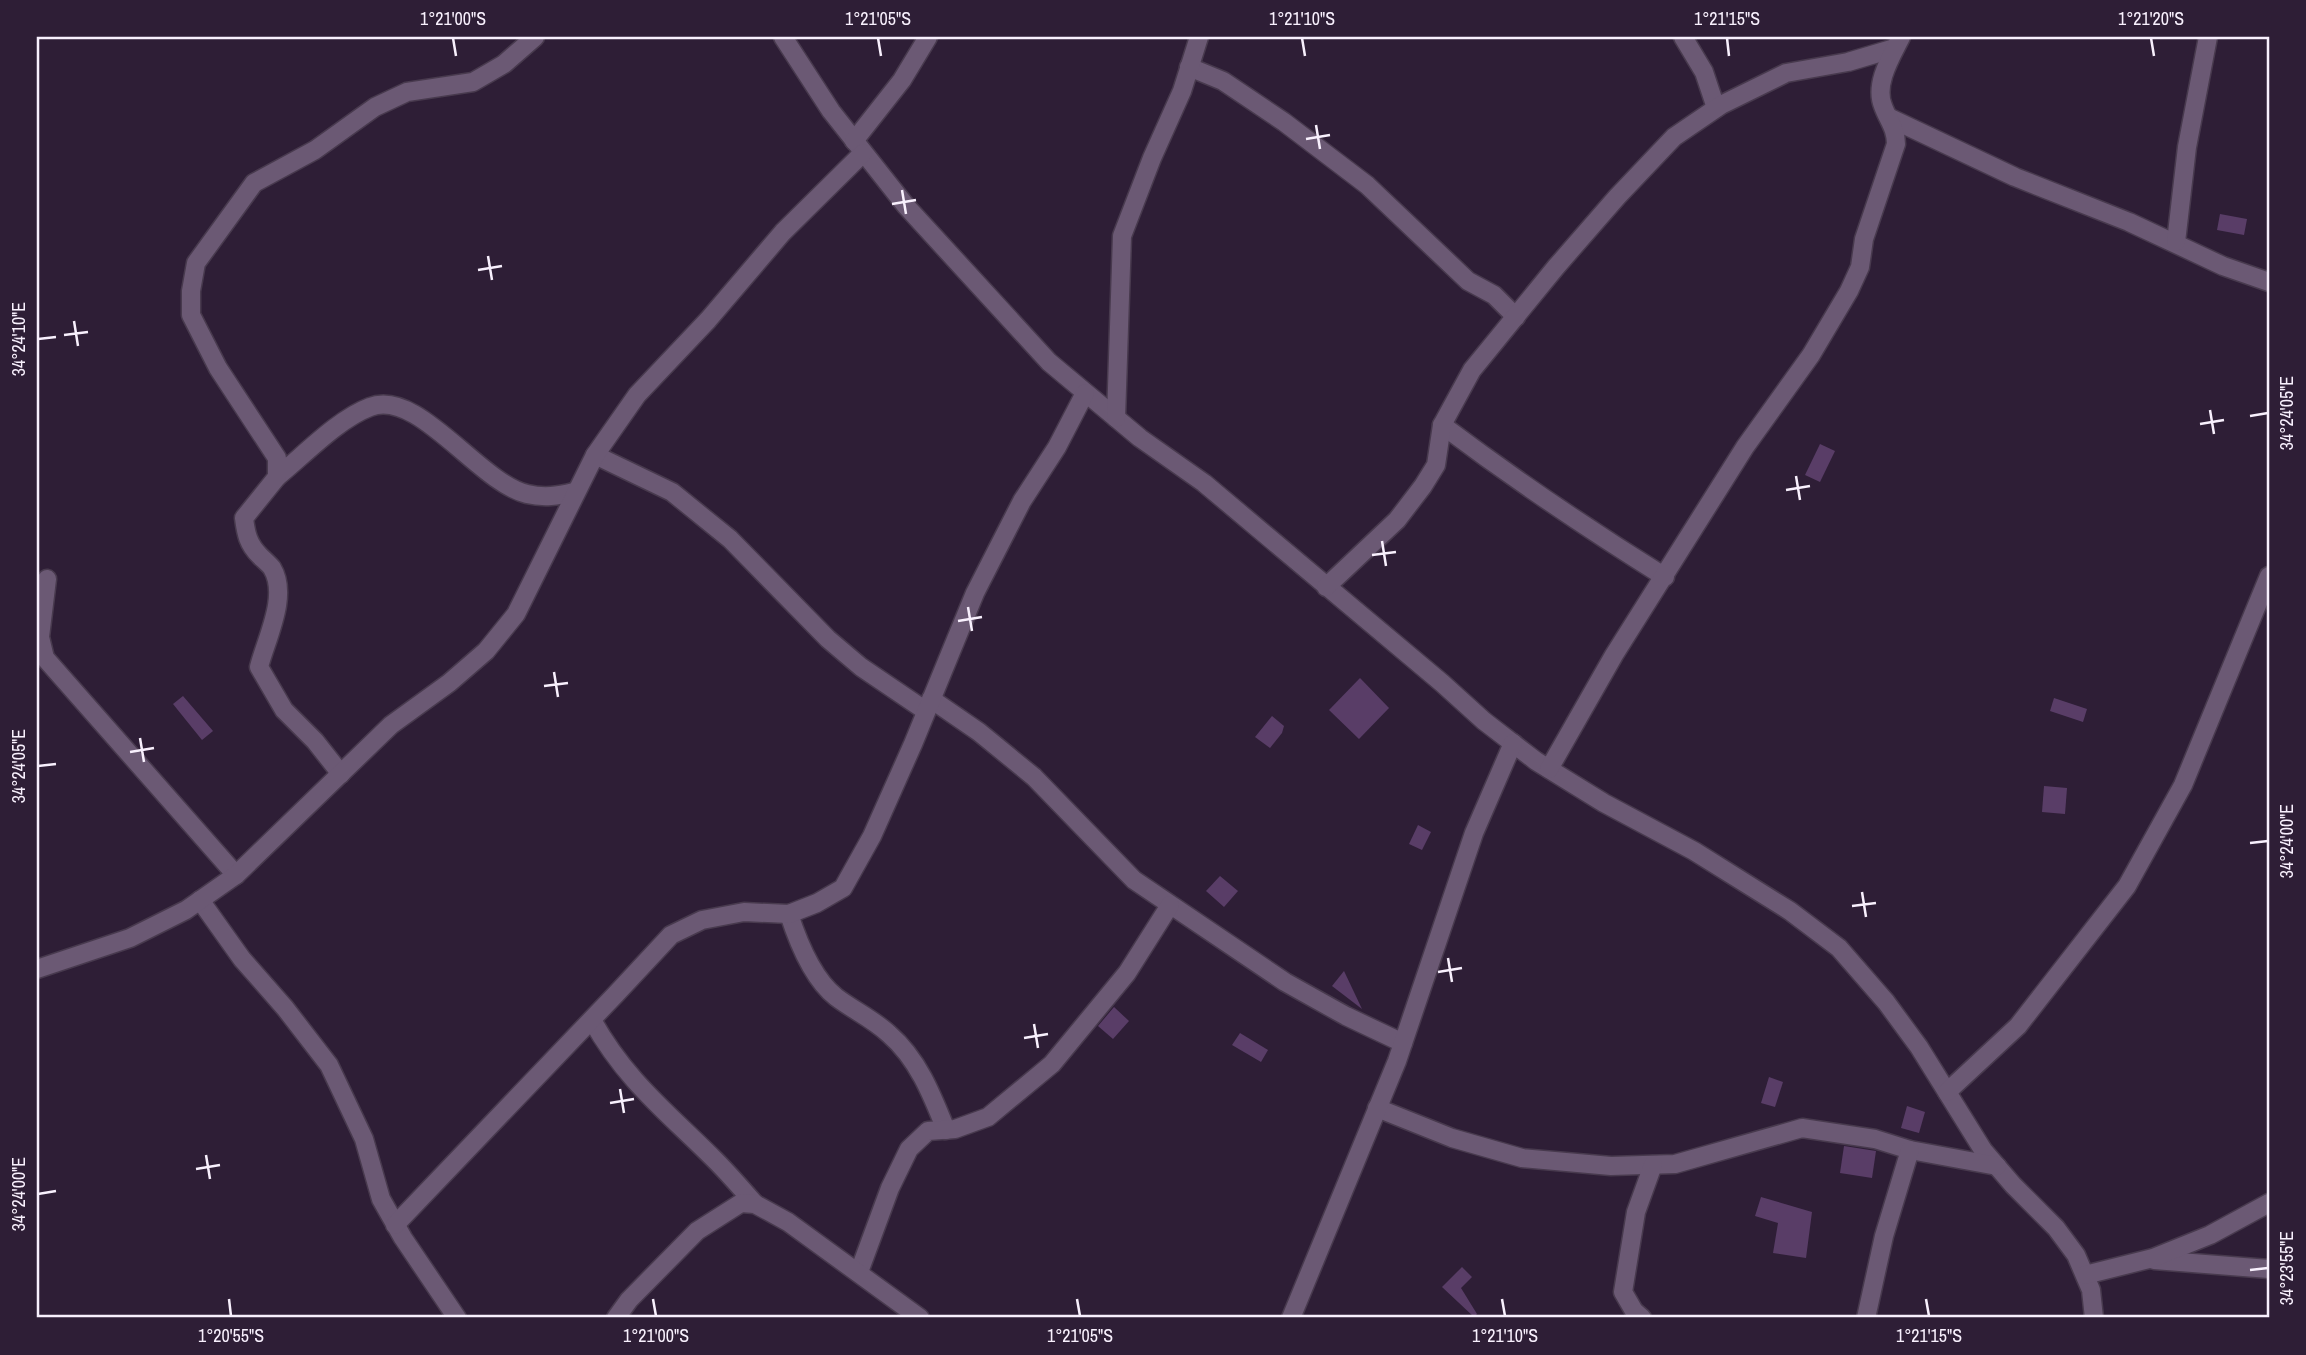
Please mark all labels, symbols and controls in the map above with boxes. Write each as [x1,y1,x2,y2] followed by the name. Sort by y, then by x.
[420,6,486,31] text: 1°21'00"S
[845,6,911,31] text: 1°21'05"S
[1269,6,1335,31] text: 1°21'10"S
[1694,6,1760,31] text: 1°21'15"S
[2118,6,2184,31] text: 1°21'20"S
[6,302,31,376] text: 34°24'10"E
[2274,376,2299,450] text: 34°24'05"E
[6,729,31,803] text: 34°24'05"E
[2274,804,2299,878] text: 34°24'00"E
[6,1157,31,1231] text: 34°24'00"E
[2274,1231,2299,1305] text: 34°23'55"E
[198,1323,264,1348] text: 1°20'55"S
[623,1323,689,1348] text: 1°21'00"S
[1047,1323,1113,1348] text: 1°21'05"S
[1472,1323,1538,1348] text: 1°21'10"S
[1896,1323,1962,1348] text: 1°21'15"S

